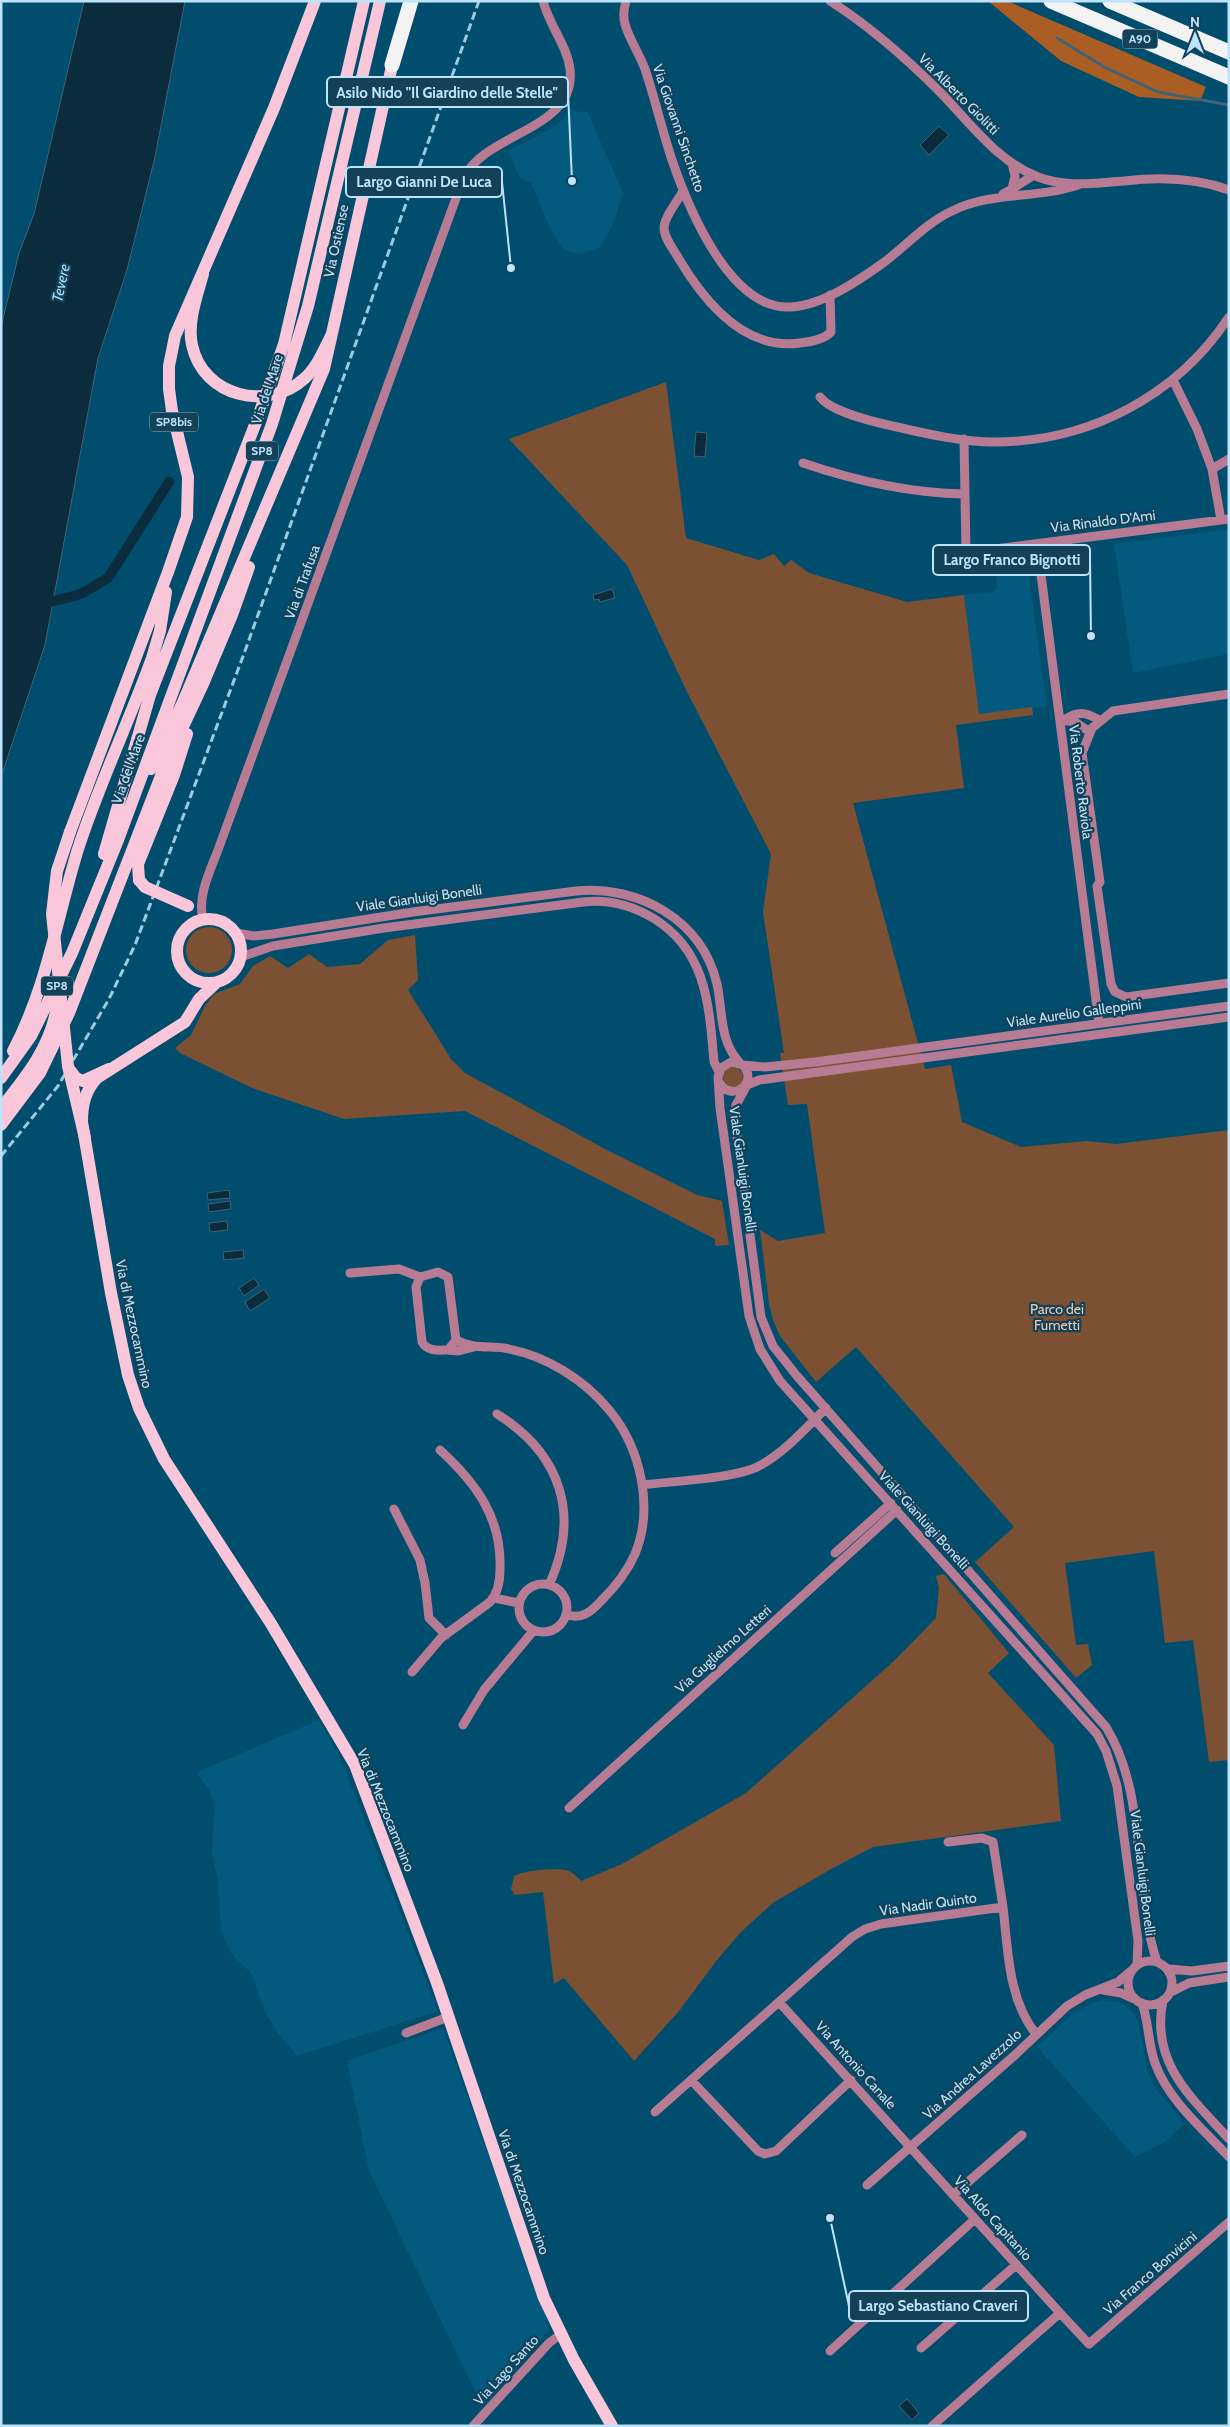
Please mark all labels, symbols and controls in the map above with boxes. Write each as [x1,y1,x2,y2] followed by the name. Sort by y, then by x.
[1170,10,1220,60] north arrow
[1190,13,1200,31] text: N
[1122,30,1158,48] road number: A90
[915,50,1003,138] street label: Via Alberto Giolitti
[649,62,709,195] street label: Via Giovanni Sinchetto
[327,77,568,107] callout: Asilo Nido "Il Giardino delle Stelle"
[336,84,558,102] text: Asilo Nido "Il Giardino delle Stelle"
[346,167,502,197] callout: Largo Gianni De Luca
[356,173,492,191] text: Largo Gianni De Luca
[319,203,353,279] street label: Via Ostiense
[48,262,74,304] water label: Tevere
[247,352,287,426] street label: Via del Mare
[150,412,198,432] road number: SP8bis
[246,442,278,461] road number: SP8
[1050,506,1157,536] street label: Via Rinaldo D'Ami
[280,542,324,622] street label: Via di Trafusa
[933,545,1090,575] callout: Largo Franco Bignotti
[944,551,1080,569] text: Largo Franco Bignotti
[1065,724,1097,841] street label: Via Roberto Raviola
[107,732,149,806] street label: Via del Mare
[355,880,483,916] street label: Viale Gianluigi Bonelli
[41,976,73,996] road number: SP8
[1005,995,1143,1031] street label: Viale Aurelio Galleppini
[725,1105,761,1233] street label: Viale Gianluigi Bonelli
[112,1258,156,1390] street label: Via di Mezzocammino
[1030,1300,1084,1334] park label: Parco dei Fumetti
[875,1467,973,1573] street label: Viale Gianluigi Bonelli
[671,1601,775,1697] street label: Via Guglielmo Letteri
[353,1746,419,1874] street label: Via di Mezzocammino
[1126,1809,1160,1937] street label: Viale Gianluigi Bonelli
[878,1888,978,1920] street label: Via Nadir Quinto
[812,2017,900,2113] street label: Via Antonio Canale
[919,2025,1025,2123] street label: Via Andrea Lavezzolo
[494,2127,554,2257] street label: Via di Mezzocammino
[950,2172,1036,2265] street label: Via Aldo Capitanio
[1099,2227,1201,2319] street label: Via Franco Bonvicini
[849,2291,1028,2321] callout: Largo Sebastiano Craveri
[858,2297,1018,2315] text: Largo Sebastiano Craveri
[470,2331,543,2409] street label: Via Lago Santo

